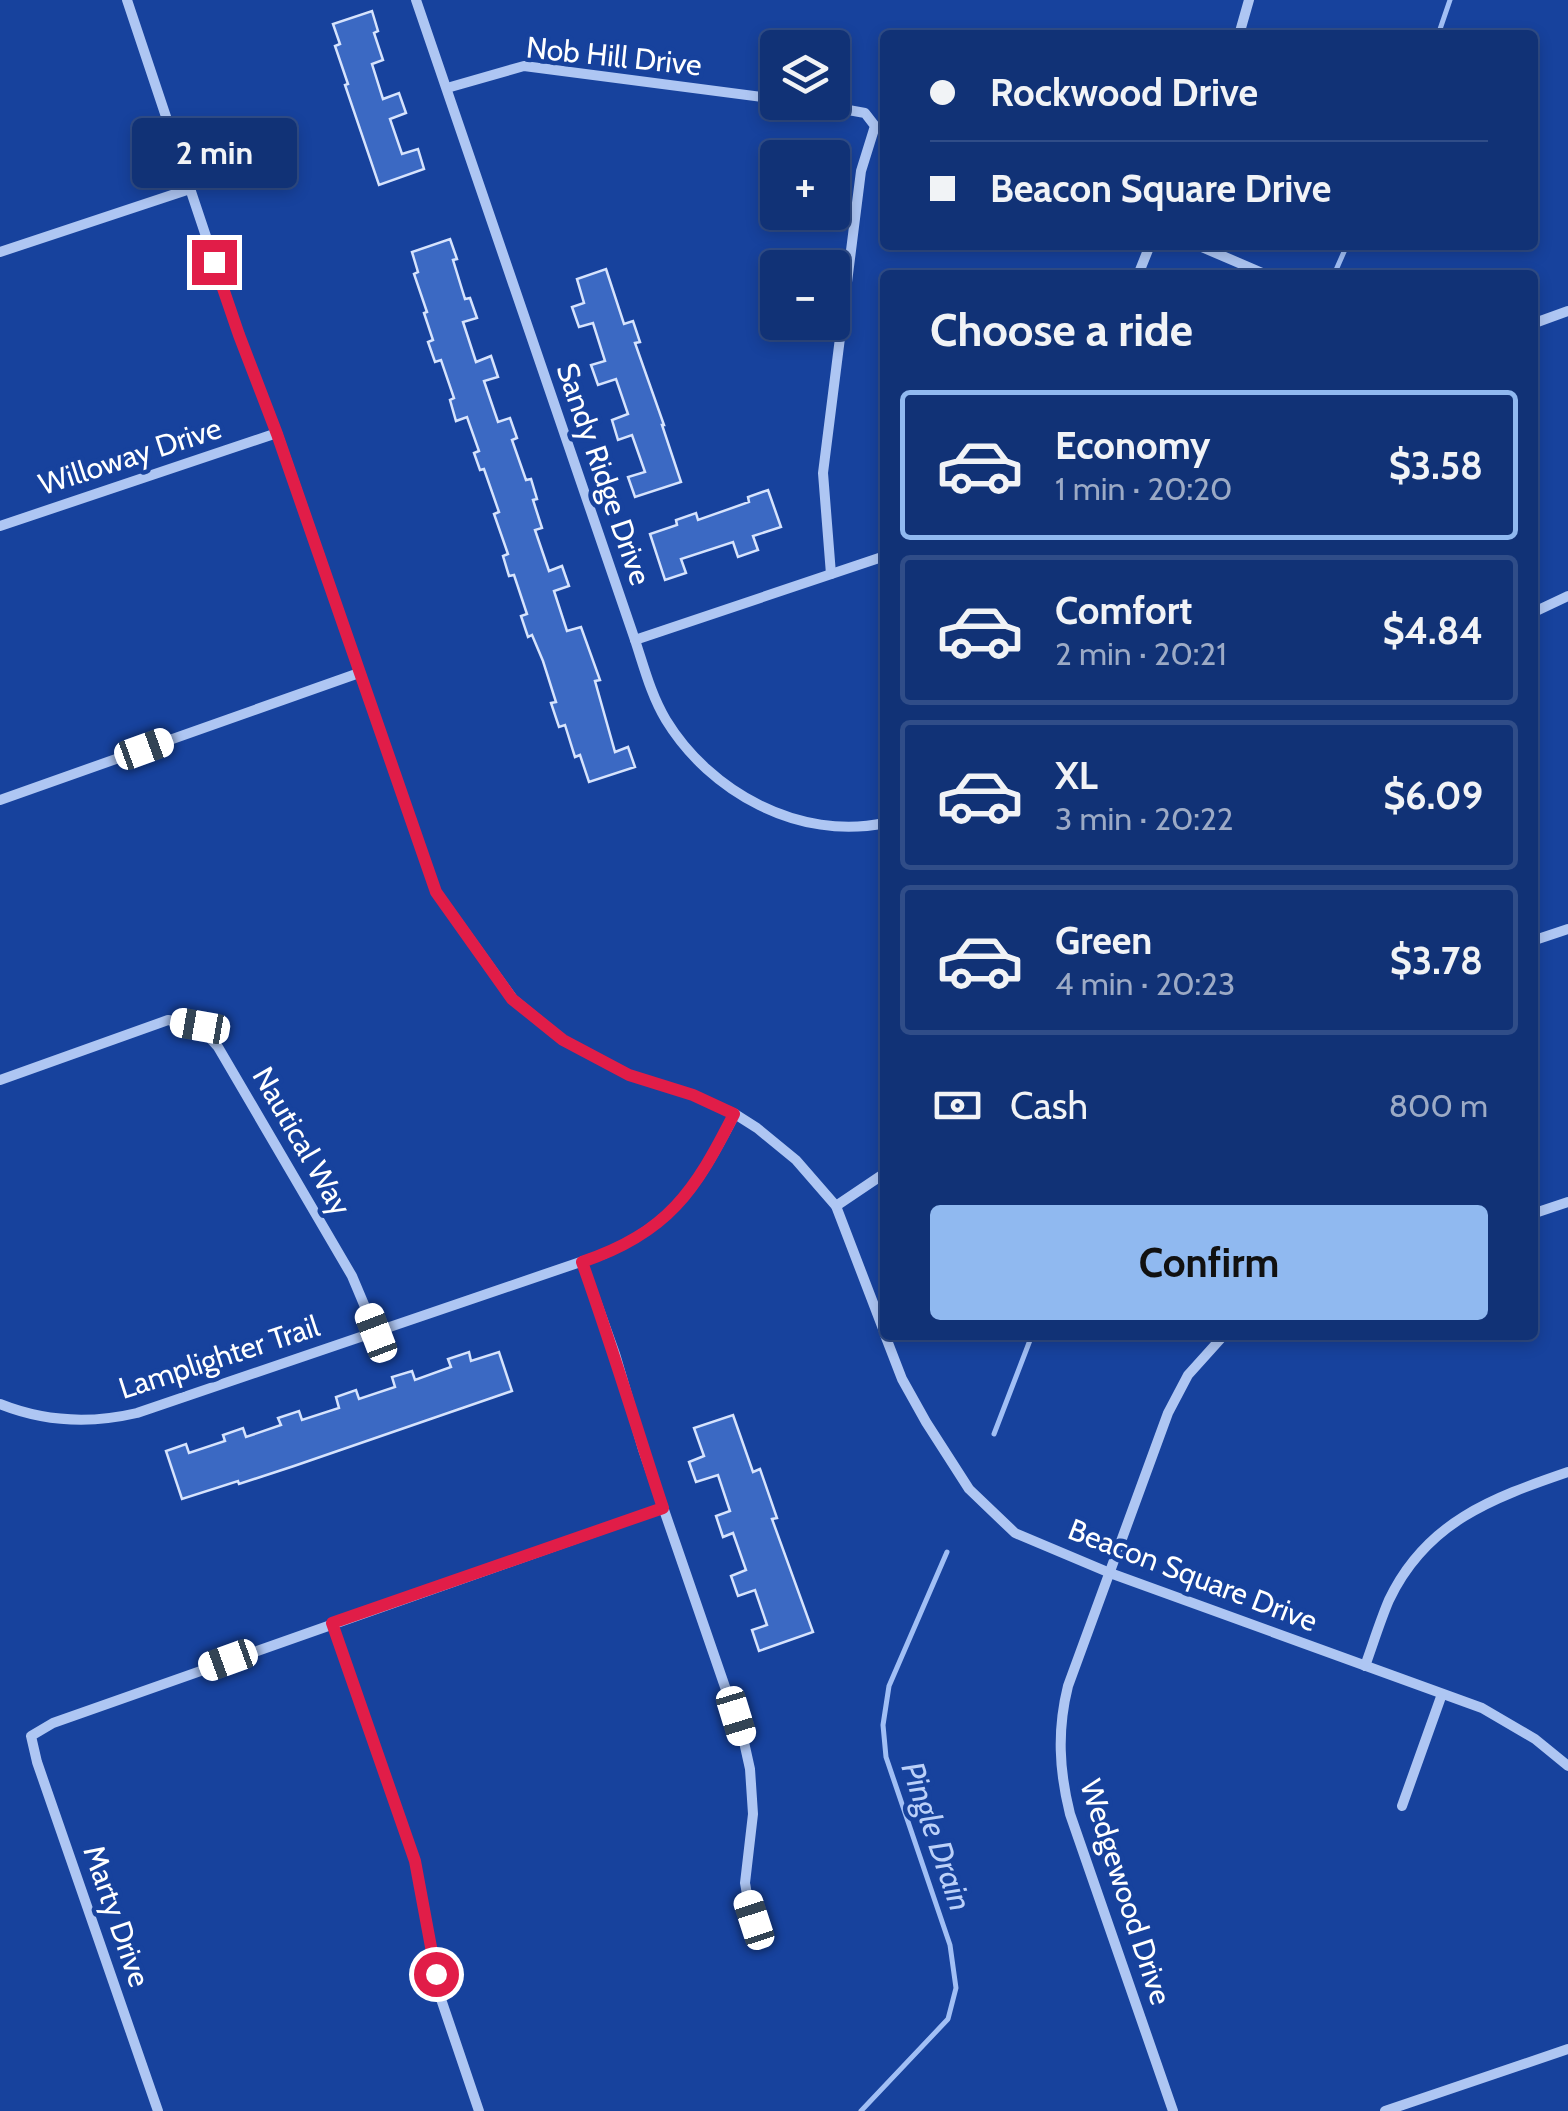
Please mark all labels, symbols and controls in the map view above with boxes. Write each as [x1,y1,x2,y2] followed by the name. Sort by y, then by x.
[525,28,703,84] street label: Nob Hill Drive
[760,30,850,340] map controls
[760,30,850,120] button: layers
[990,69,1258,116] text: Rockwood Drive
[132,117,296,187] callout: 2 min
[176,133,253,172] text: 2 min
[760,140,850,230] button: +
[990,165,1331,212] text: Beacon Square Drive
[192,240,237,285] route end
[760,250,850,340] button: −
[930,303,1193,357] text: Choose a ride
[549,358,659,590] street label: Sandy Ridge Drive
[34,409,226,503] street label: Willoway Drive
[935,420,1025,510] icon: car
[1055,422,1210,469] text: Economy
[1389,442,1483,489] text: $3.58
[1055,469,1232,508] text: 1 min · 20:20
[935,585,1025,675] icon: car
[1055,587,1192,634] text: Comfort
[1382,607,1483,654] text: $4.84
[1055,634,1227,673] text: 2 min · 20:21
[111,725,177,773] car
[935,750,1025,840] icon: car
[1055,752,1098,799] text: XL
[1383,772,1483,819] text: $6.09
[1055,799,1234,838] text: 3 min · 20:22
[935,915,1025,1005] icon: car
[1055,917,1152,964] text: Green
[1390,937,1483,984] text: $3.78
[1055,964,1235,1003] text: 4 min · 20:23
[168,1006,232,1046] car
[245,1060,359,1222] street label: Nautical Way
[930,1078,985,1133] icon: cash
[1010,1082,1088,1129] text: Cash
[1389,1086,1488,1125] text: 800 m
[930,1205,1488,1320] button: Confirm
[351,1300,401,1366] car
[114,1307,324,1407] street label: Lamplighter Trail
[1063,1510,1323,1640] street label: Beacon Square Drive
[195,1636,261,1684] car
[713,1683,759,1749] car
[893,1756,981,1916] water label: Pingle Drain
[1072,1775,1180,2009] street label: Wedgewood Drive
[76,1840,158,1992] street label: Marty Drive
[730,1887,778,1953] car
[414,1952,459,1997] route start

